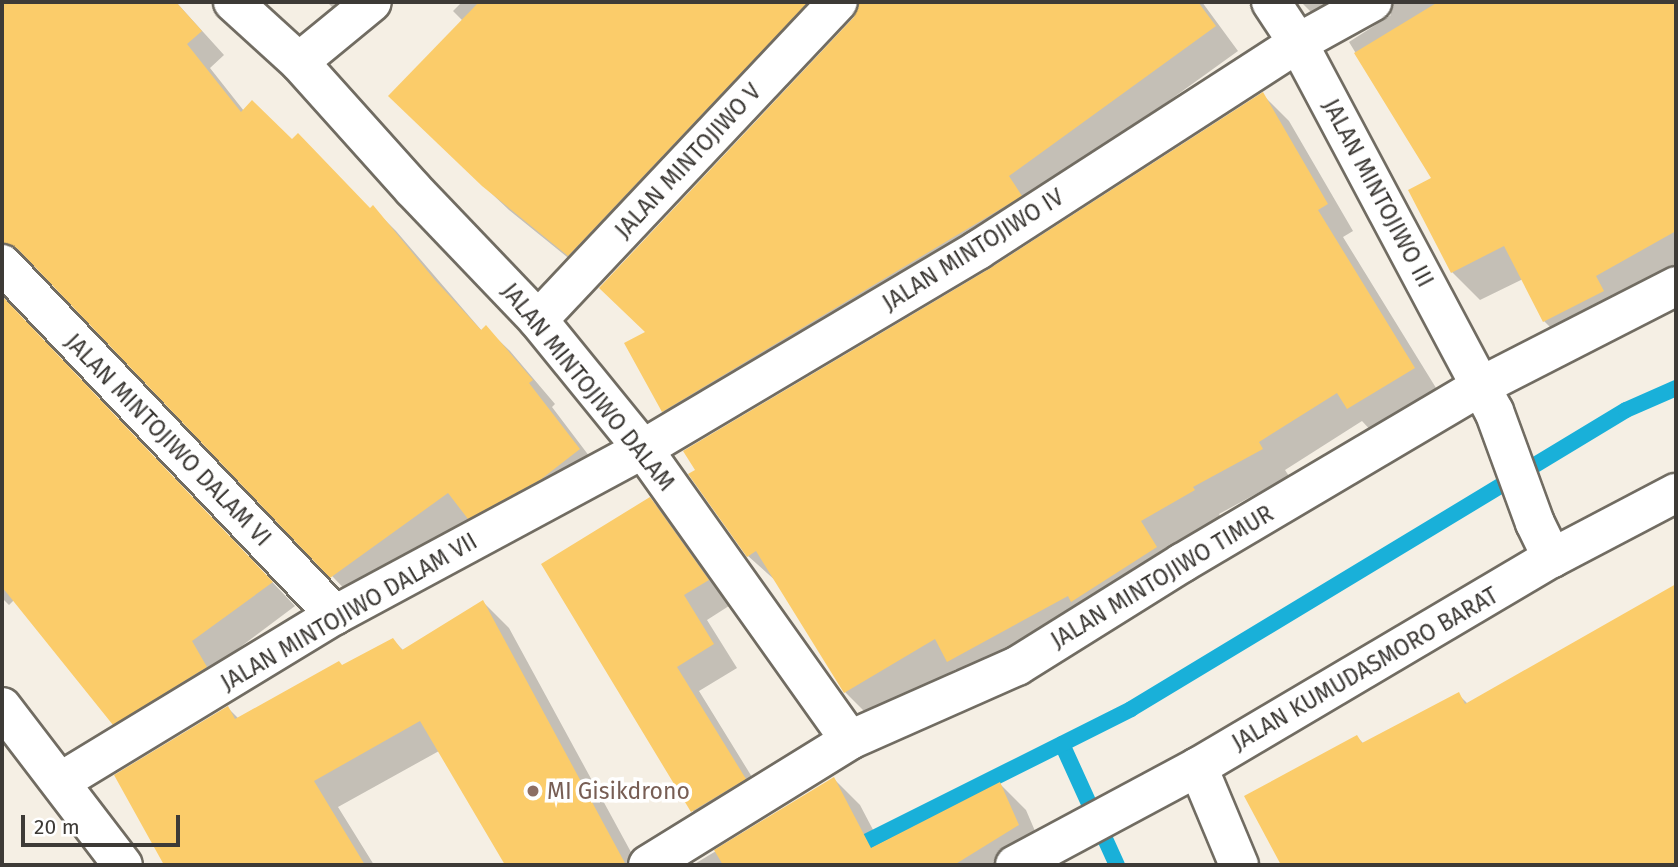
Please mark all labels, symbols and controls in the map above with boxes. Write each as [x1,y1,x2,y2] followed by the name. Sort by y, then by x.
[609,78,767,244] street label: JALAN MINTOJIWO V
[1317,94,1439,292] street label: JALAN MINTOJIWO III
[877,183,1069,317] street label: JALAN MINTOJIWO IV
[496,278,680,496] street label: JALAN MINTOJIWO DALAM
[59,328,277,552] street label: JALAN MINTOJIWO DALAM VI
[1046,500,1278,654] street label: JALAN MINTOJIWO TIMUR
[216,527,482,697] street label: JALAN MINTOJIWO DALAM VII
[1227,581,1503,757] street label: JALAN KUMUDASMORO BARAT
[547,777,690,805] place label: MI Gisikdrono
[525,783,541,799] marker: MI Gisikdrono
[24,800,184,844] scale bar
[34,814,80,840] text: 20 m

